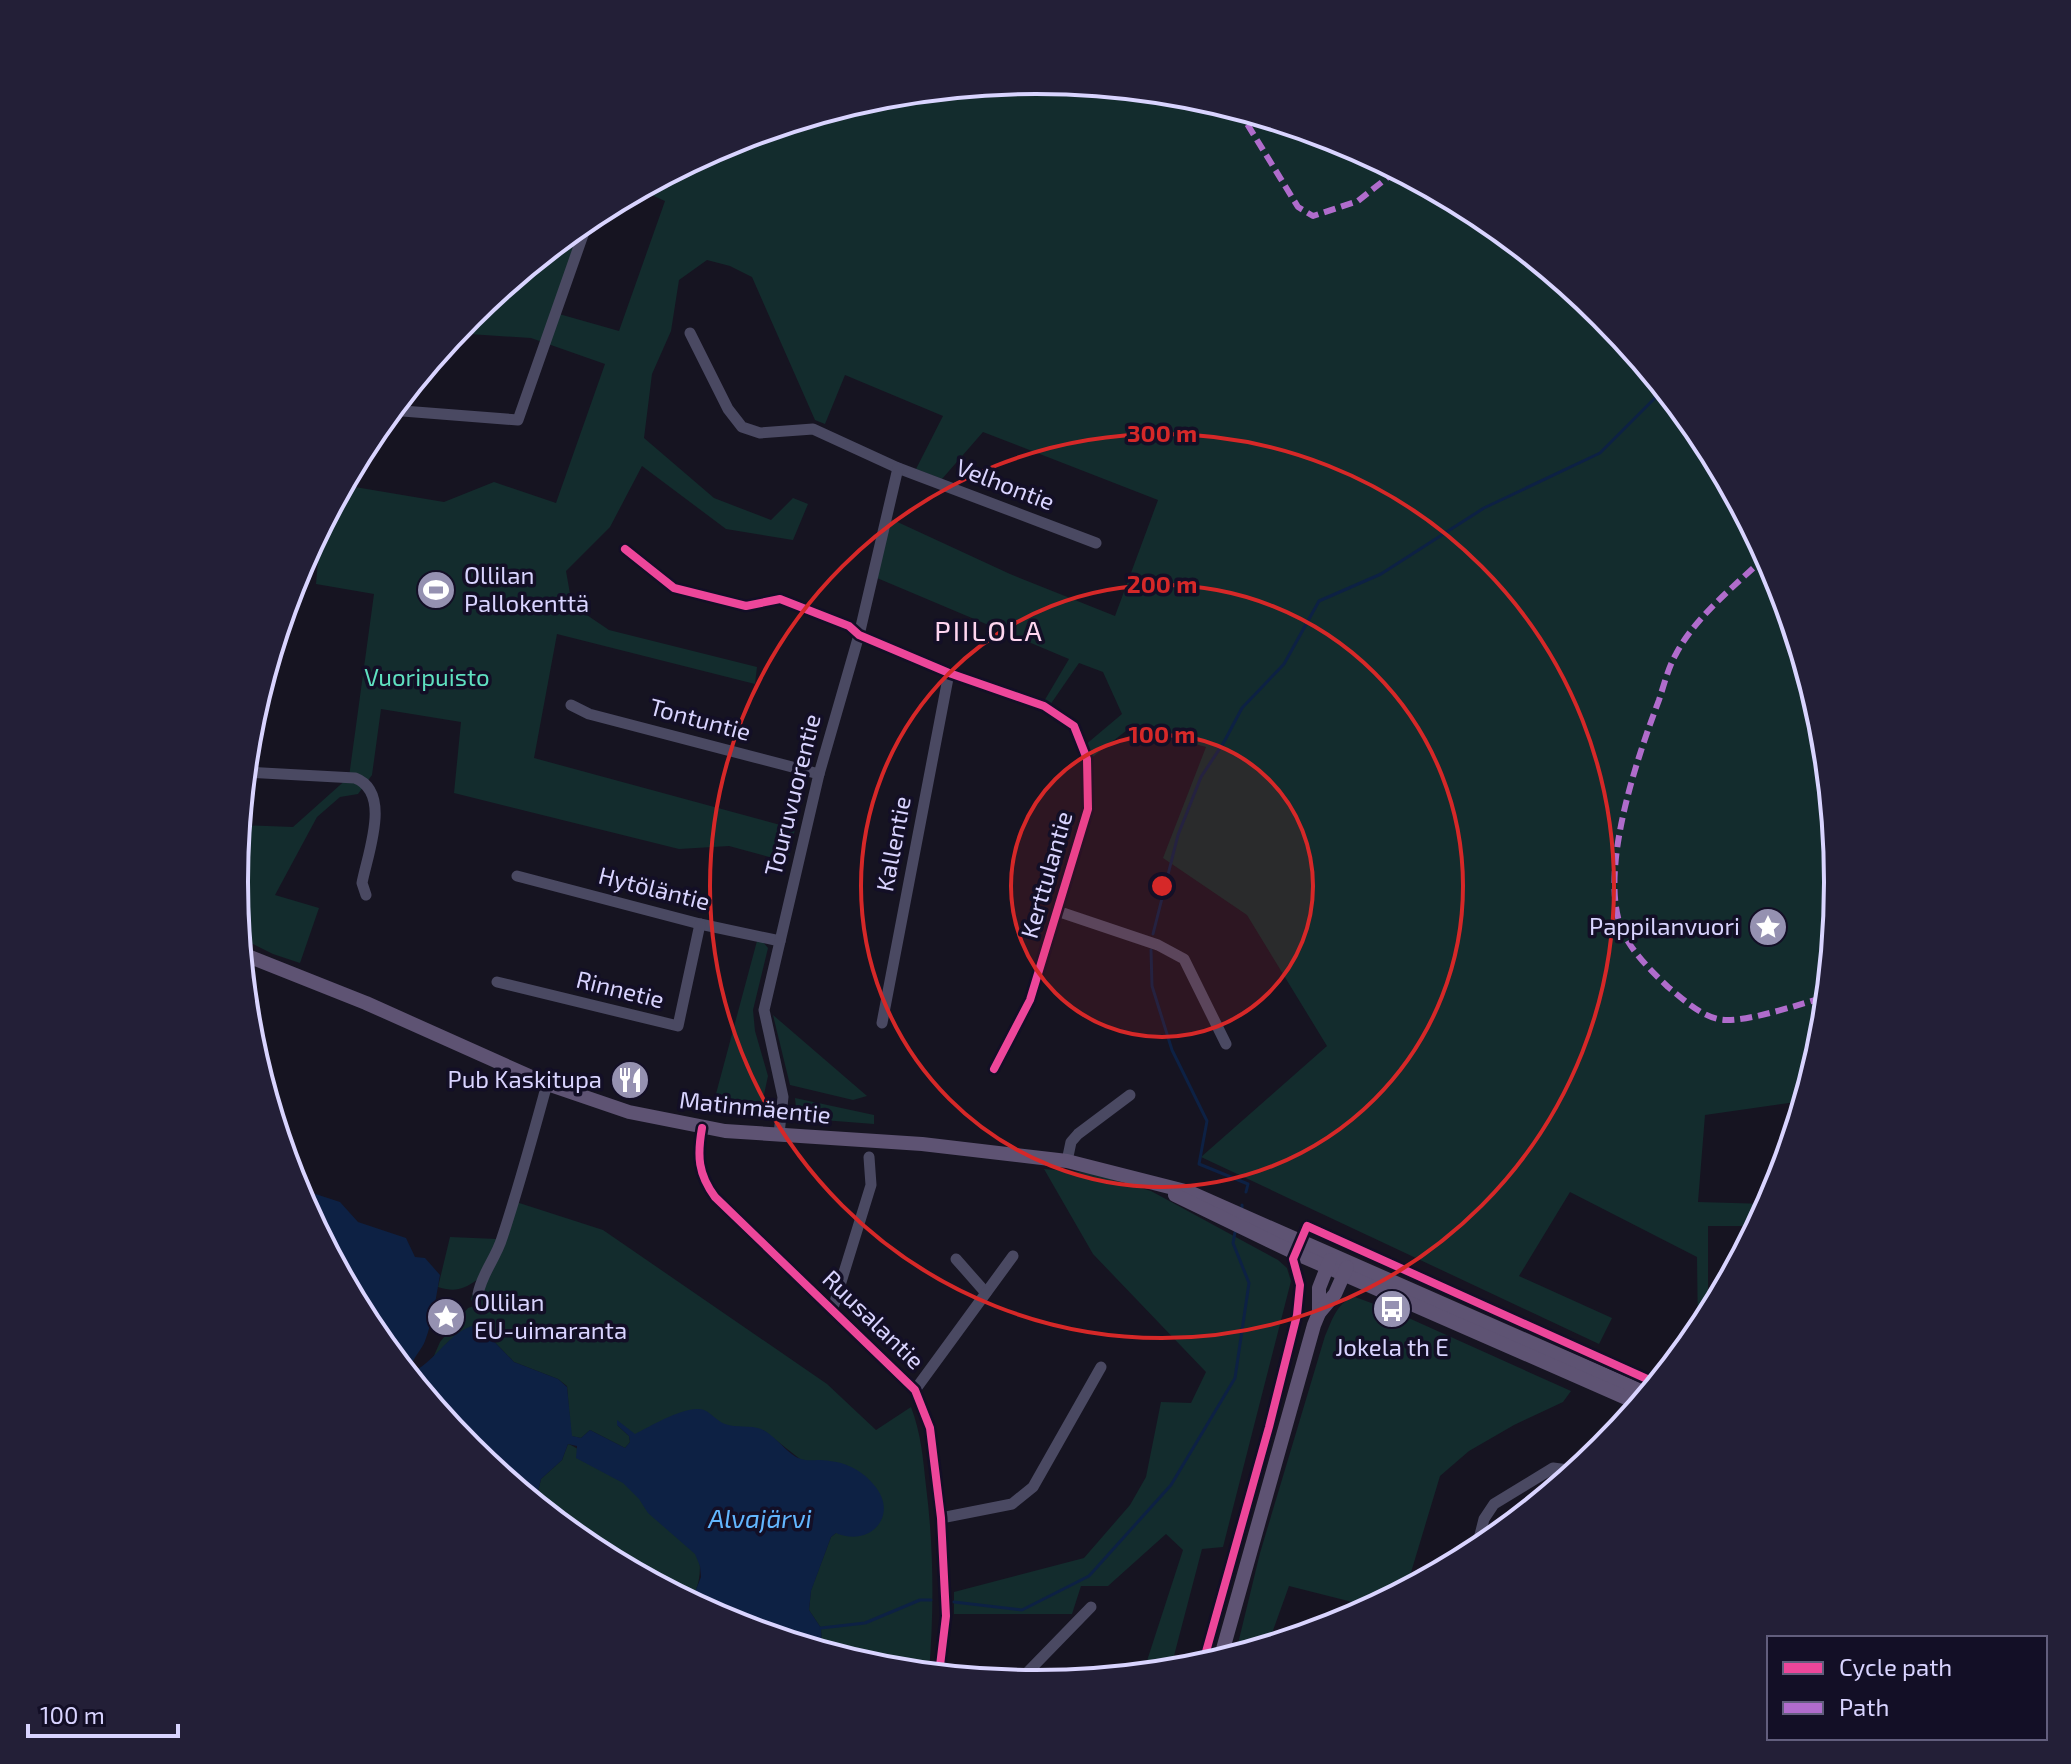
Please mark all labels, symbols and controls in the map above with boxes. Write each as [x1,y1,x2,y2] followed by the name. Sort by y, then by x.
[1127,418,1197,447] text: 300 m
[952,452,1059,516] street label: Velhontie
[464,560,589,617] place label: Ollilan Pallokenttä
[415,569,457,611] sports icon: Ollilan Pallokenttä
[1127,569,1197,598] text: 200 m
[934,613,1044,647] district label: PIILOLA
[364,662,490,691] park label: Vuoripuisto
[647,691,754,746] street label: Tontuntie
[757,711,826,879] street label: Touruvuorentie
[1129,719,1195,748] text: 100 m
[869,794,916,894] street label: Kallentie
[1014,808,1077,941] street label: Kerttulantie
[596,860,713,915] street label: Hytöläntie
[1148,872,1176,900] centre of rings
[1747,906,1789,948] place icon: Pappilanvuori
[1589,911,1740,940] place label: Pappilanvuori
[573,964,667,1013] street label: Rinnetie
[609,1059,651,1101] restaurant icon: Pub Kaskitupa
[447,1064,602,1093] place label: Pub Kaskitupa
[678,1084,832,1129] street label: Matinmäentie
[817,1263,931,1374] street label: Ruusalantie
[474,1287,627,1344] place label: Ollilan EU-uimaranta
[1371,1288,1413,1330] bus stop icon: Jokela th E
[425,1296,467,1338] place icon: Ollilan EU-uimaranta
[1335,1332,1449,1361] place label: Jokela th E
[707,1502,812,1533] water label: Alvajärvi
[1767,1636,2047,1740] legend
[1839,1652,1952,1681] text: Cycle path
[28,1688,178,1738] scale bar
[1839,1692,1889,1721] text: Path
[40,1700,105,1729] text: 100 m

